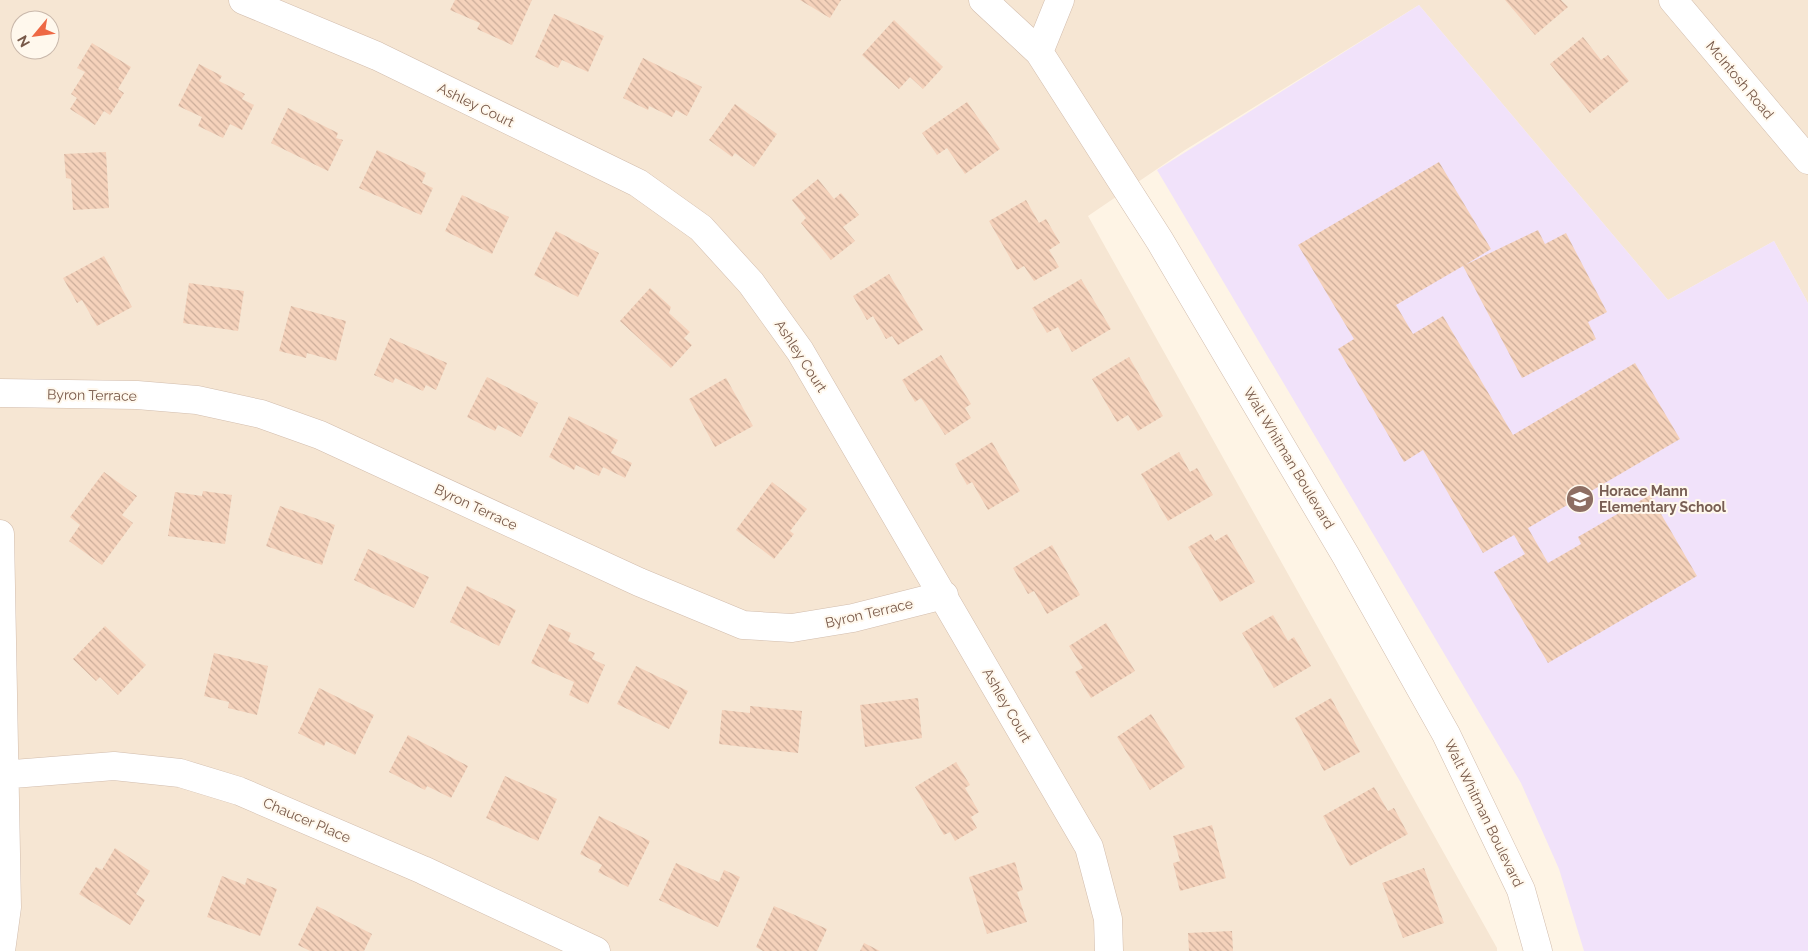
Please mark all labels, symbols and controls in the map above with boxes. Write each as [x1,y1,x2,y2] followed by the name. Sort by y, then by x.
[10,10,60,60] north arrow
[14,33,33,50] text: N
[1703,38,1777,122] street label: McIntosh Road
[435,80,517,130] street label: Ashley Court
[772,317,830,395] street label: Ashley Court
[1240,384,1338,532] street label: Walt Whitman Boulevard
[47,386,137,404] street label: Byron Terrace
[432,481,520,533] street label: Byron Terrace
[1599,483,1727,515] place label: Horace Mann Elementary School
[1565,484,1595,514] school or university icon: Horace Mann Elementary School
[824,595,914,631] street label: Byron Terrace
[979,665,1035,745] street label: Ashley Court
[1441,737,1527,889] street label: Walt Whitman Boulevard
[261,794,353,846] street label: Chaucer Place

